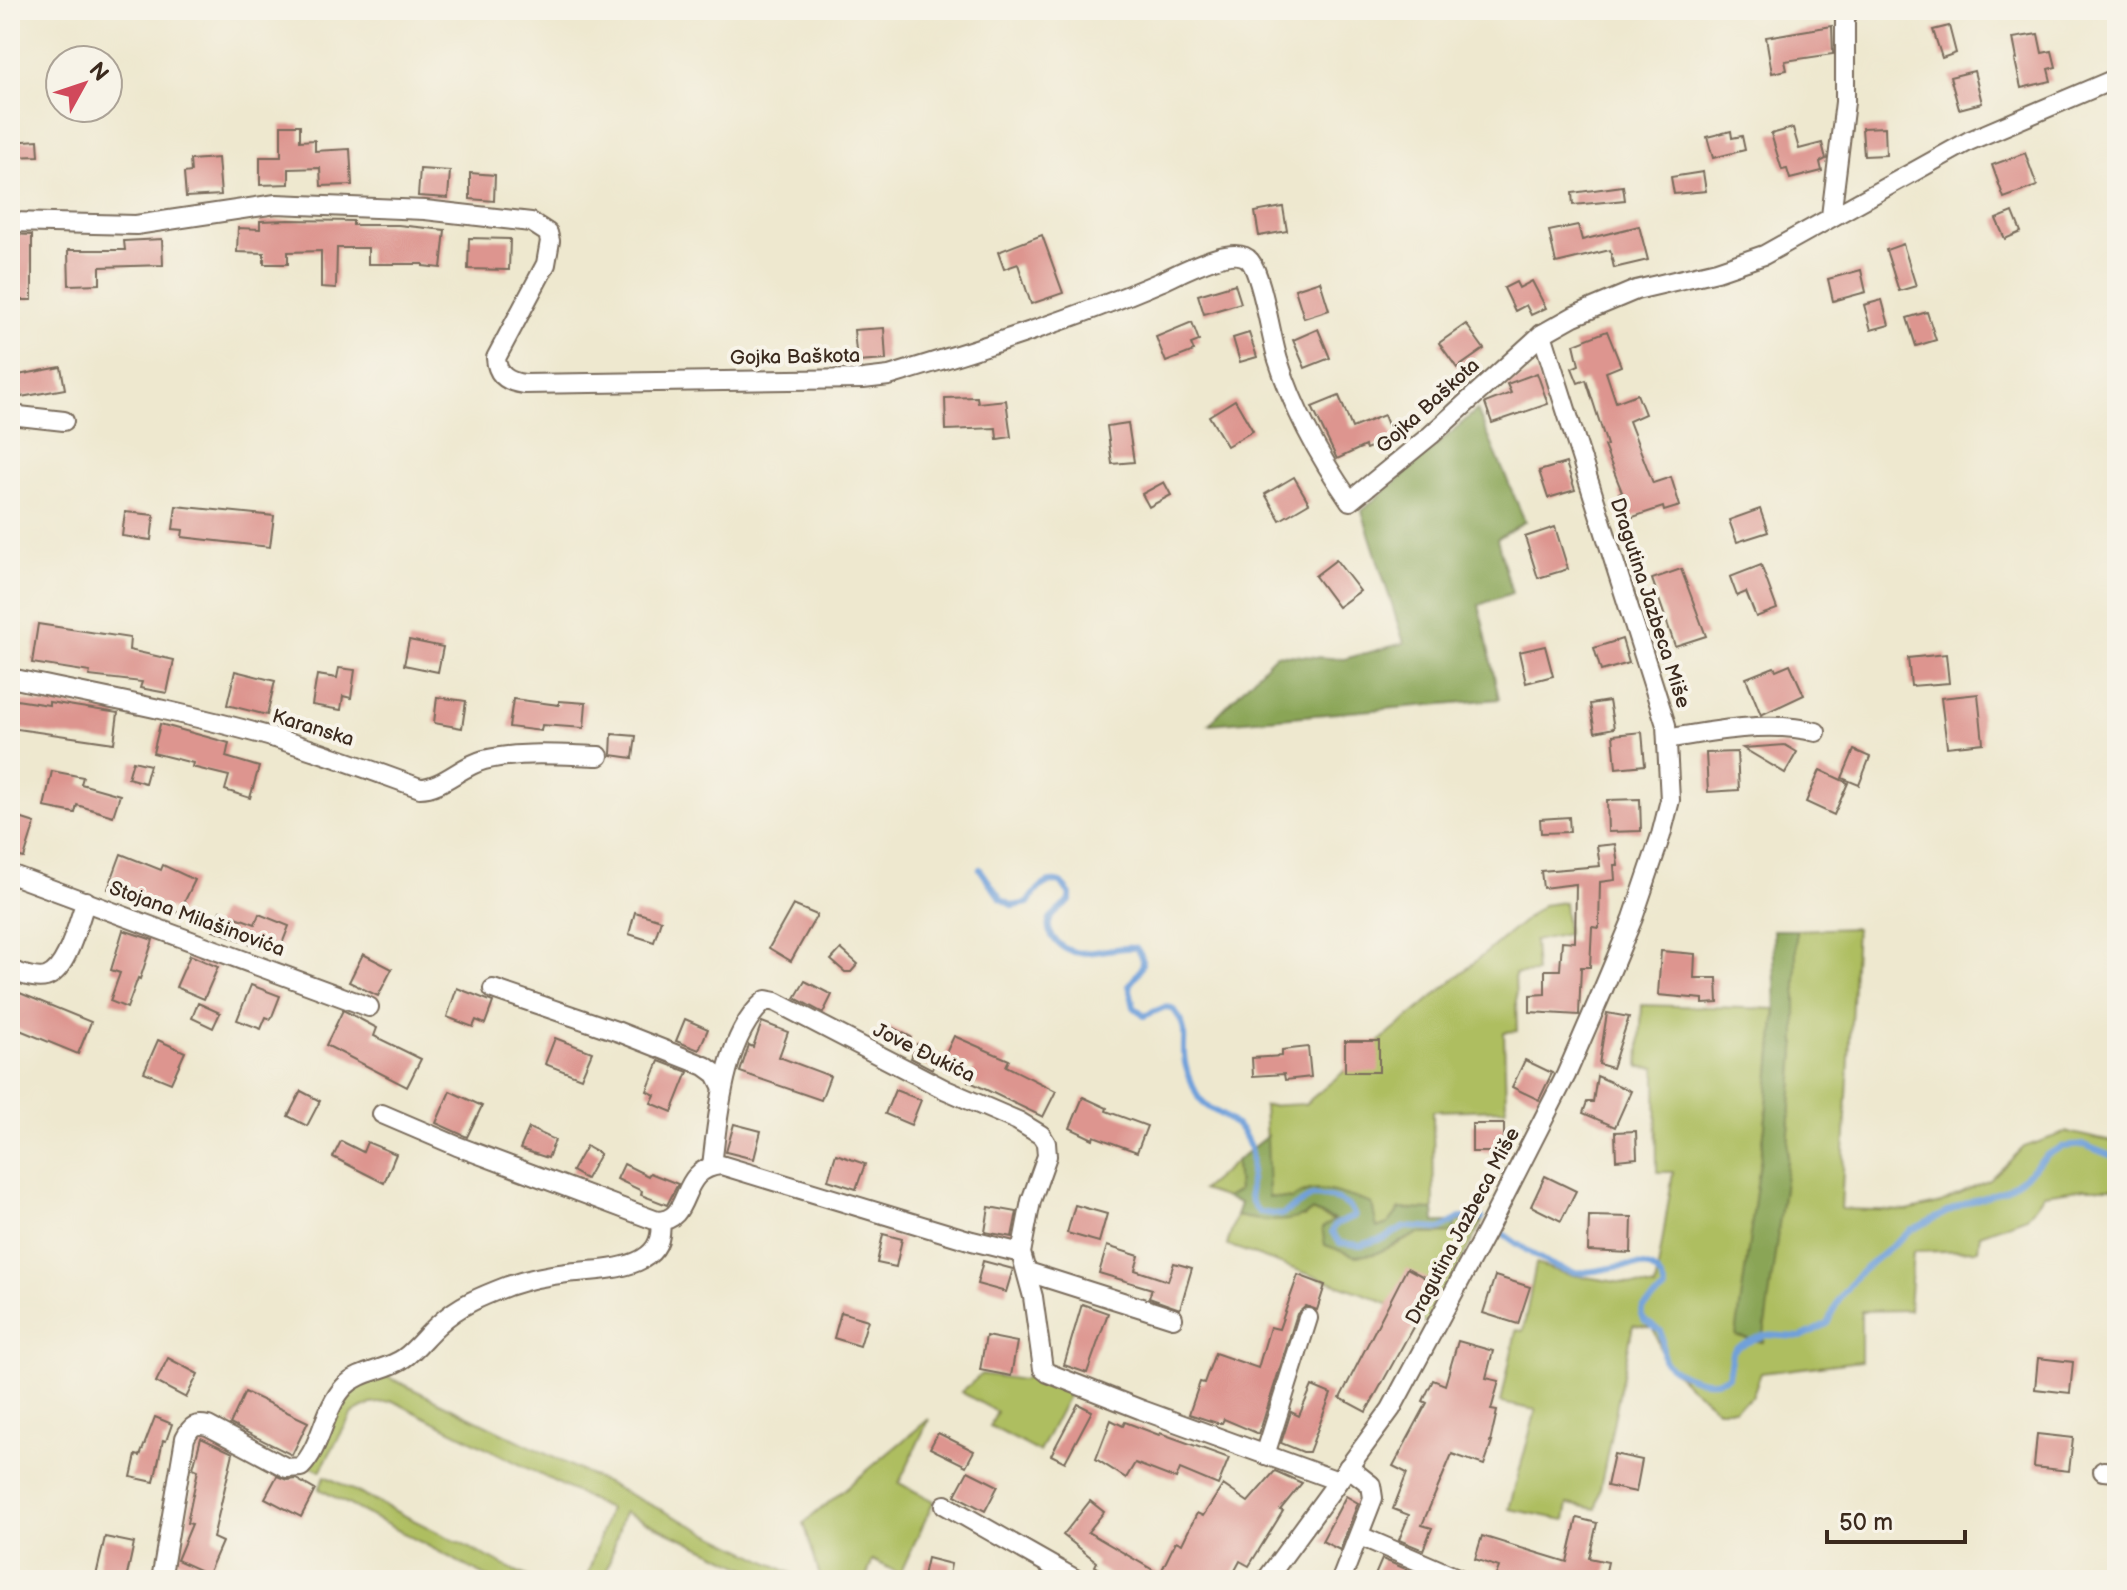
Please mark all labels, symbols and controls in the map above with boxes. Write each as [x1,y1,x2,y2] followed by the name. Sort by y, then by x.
[44,44,124,124] north arrow
[83,57,114,87] text: N
[730,344,860,370] street label: Gojka Baškota
[1371,353,1485,459] street label: Gojka Baškota
[1605,495,1695,711] street label: Dragutina Jazbeca Miše
[269,704,357,752] street label: Karanska
[106,876,288,962] street label: Stojana Milašinovića
[869,1018,979,1088] street label: Jove Đukića
[1401,1123,1525,1329] street label: Dragutina Jazbeca Miše
[1827,1494,1965,1544] scale bar
[1839,1508,1893,1537] text: 50 m

